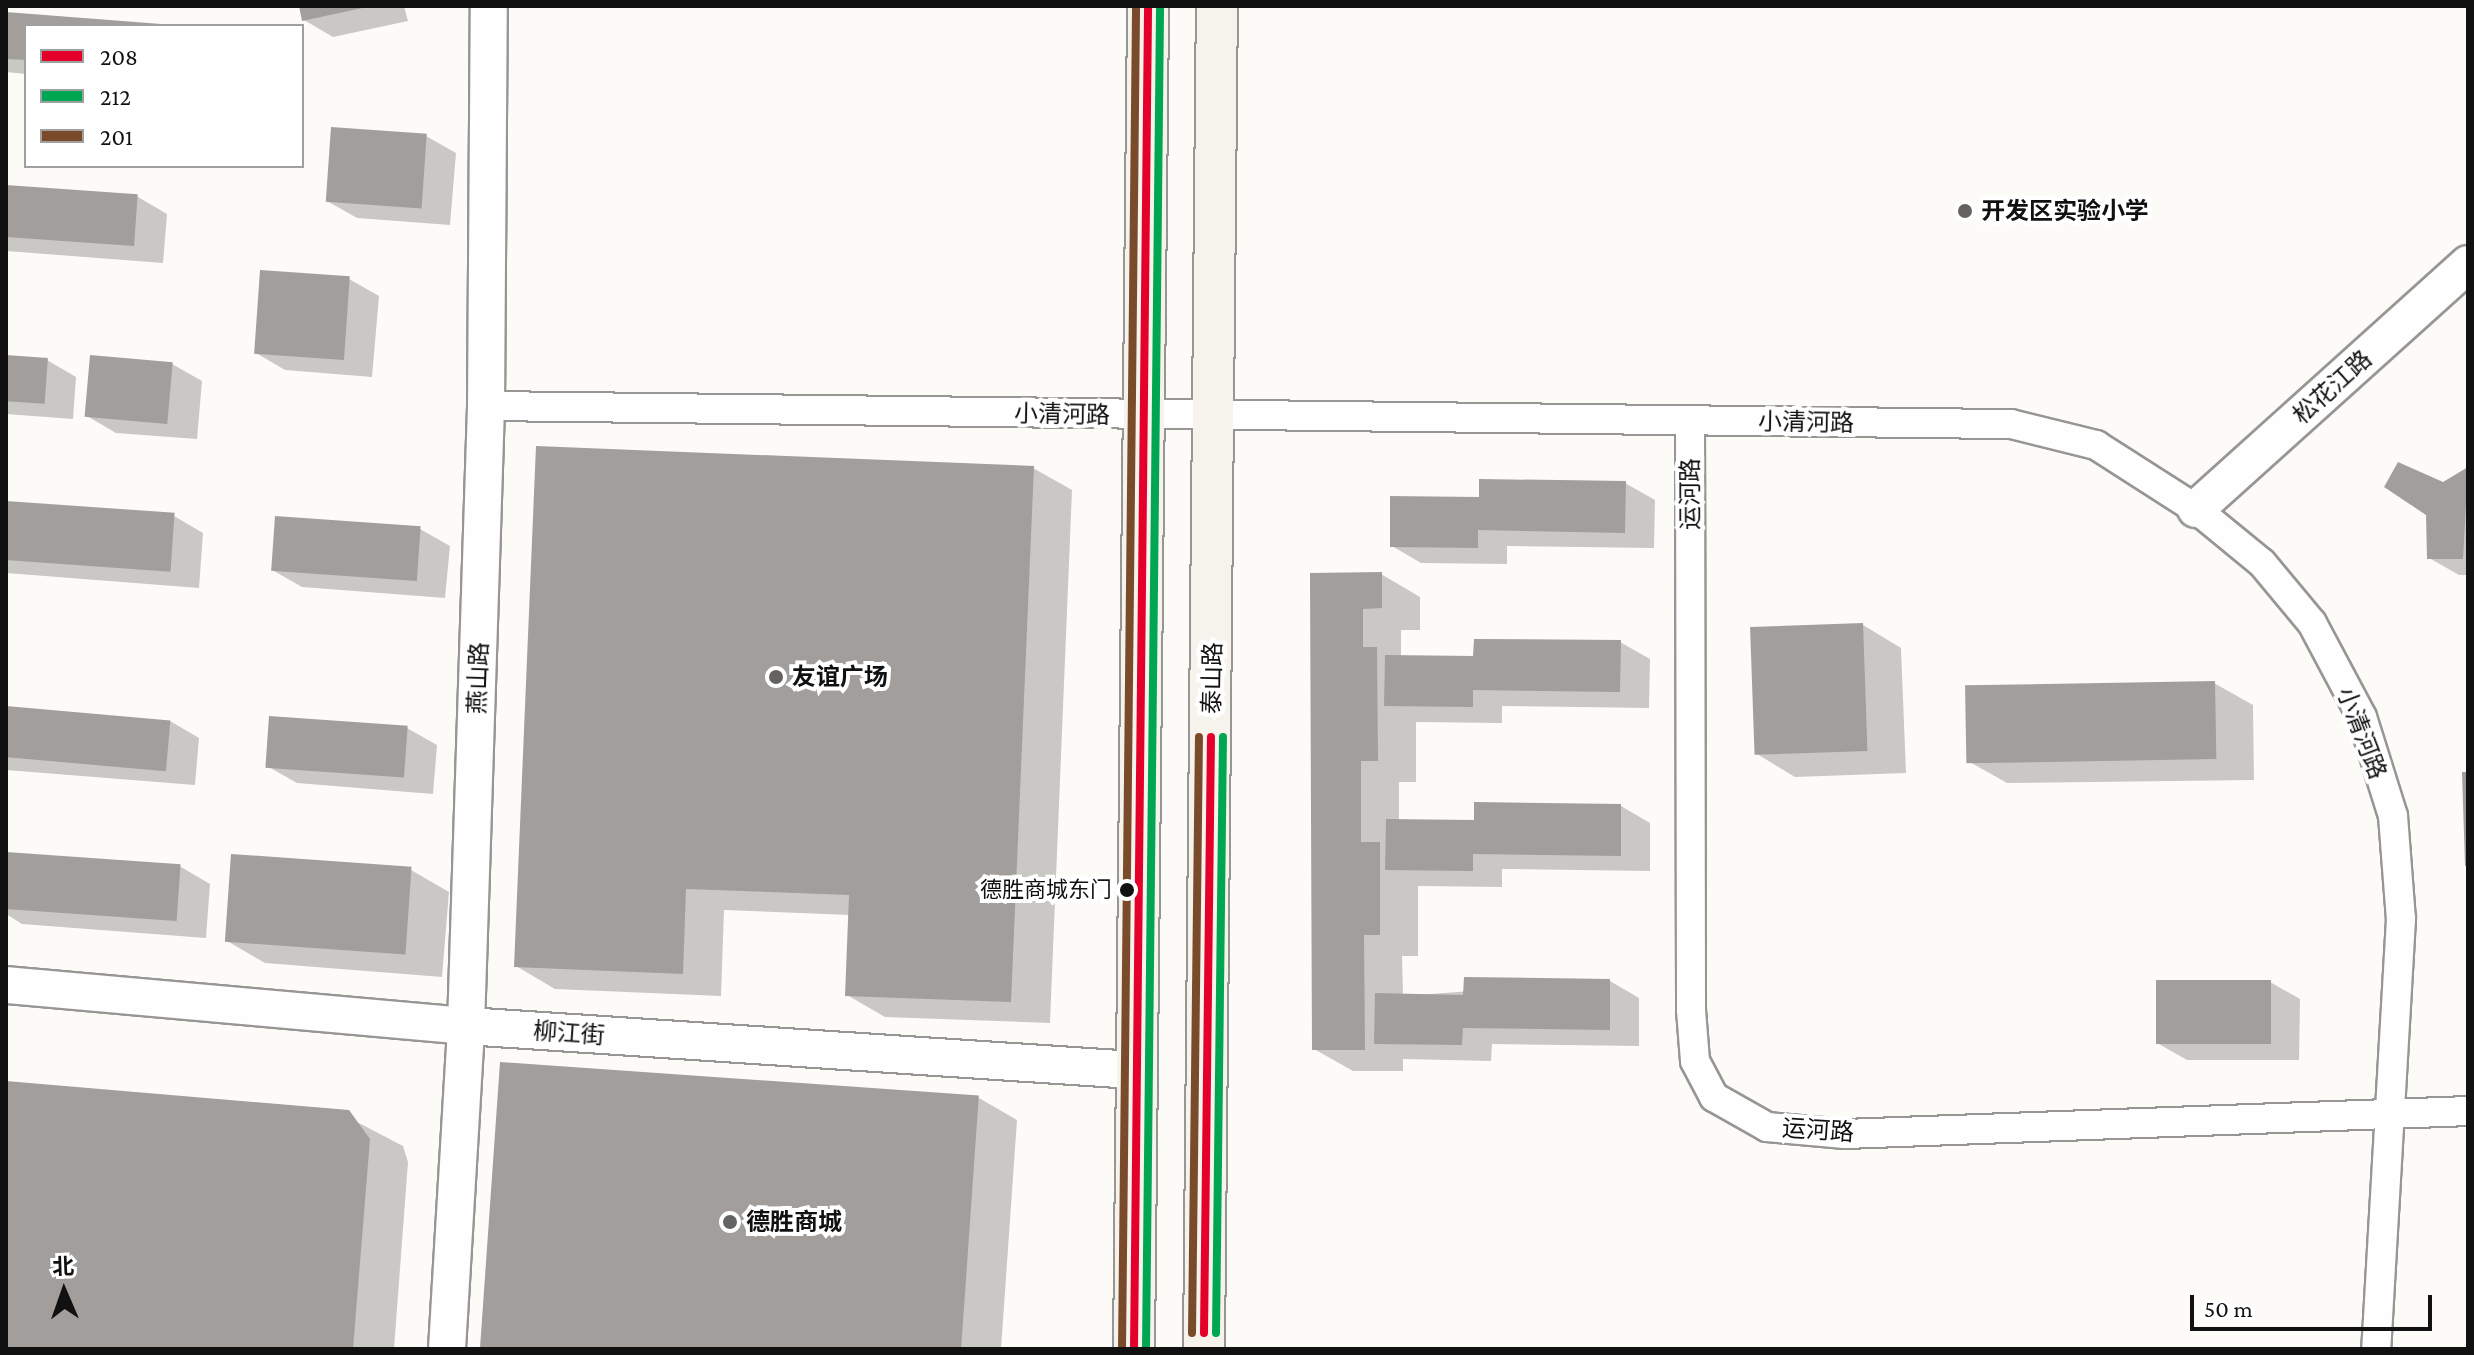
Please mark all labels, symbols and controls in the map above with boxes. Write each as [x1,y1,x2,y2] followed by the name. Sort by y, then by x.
[24,24,304,168] legend
[100,43,138,70] text: 208
[100,83,131,110] text: 212
[100,123,133,150] text: 201
[1981,197,2149,225] place label: 开发区实验小学
[1956,202,1974,220] marker: 开发区实验小学
[2287,344,2377,430] street label: 松花江路
[1014,399,1110,429] street label: 小清河路
[1758,407,1854,437] street label: 小清河路
[1676,458,1704,530] street label: 运河路
[462,642,494,714] street label: 燕山路
[1197,642,1227,714] street label: 泰山路
[792,663,888,691] place label: 友谊广场
[767,668,785,686] marker: 友谊广场
[2331,683,2393,783] street label: 小清河路
[980,877,1112,903] place label: 德胜商城东门
[1119,882,1135,898] marker: 德胜商城东门
[532,1016,606,1050] street label: 柳江街
[1781,1113,1855,1147] street label: 运河路
[746,1208,842,1236] place label: 德胜商城
[721,1213,739,1231] marker: 德胜商城
[24,1251,104,1331] north arrow
[52,1254,75,1279] text: 北
[2194,1279,2436,1329] scale bar
[2204,1295,2253,1322] text: 50 m

